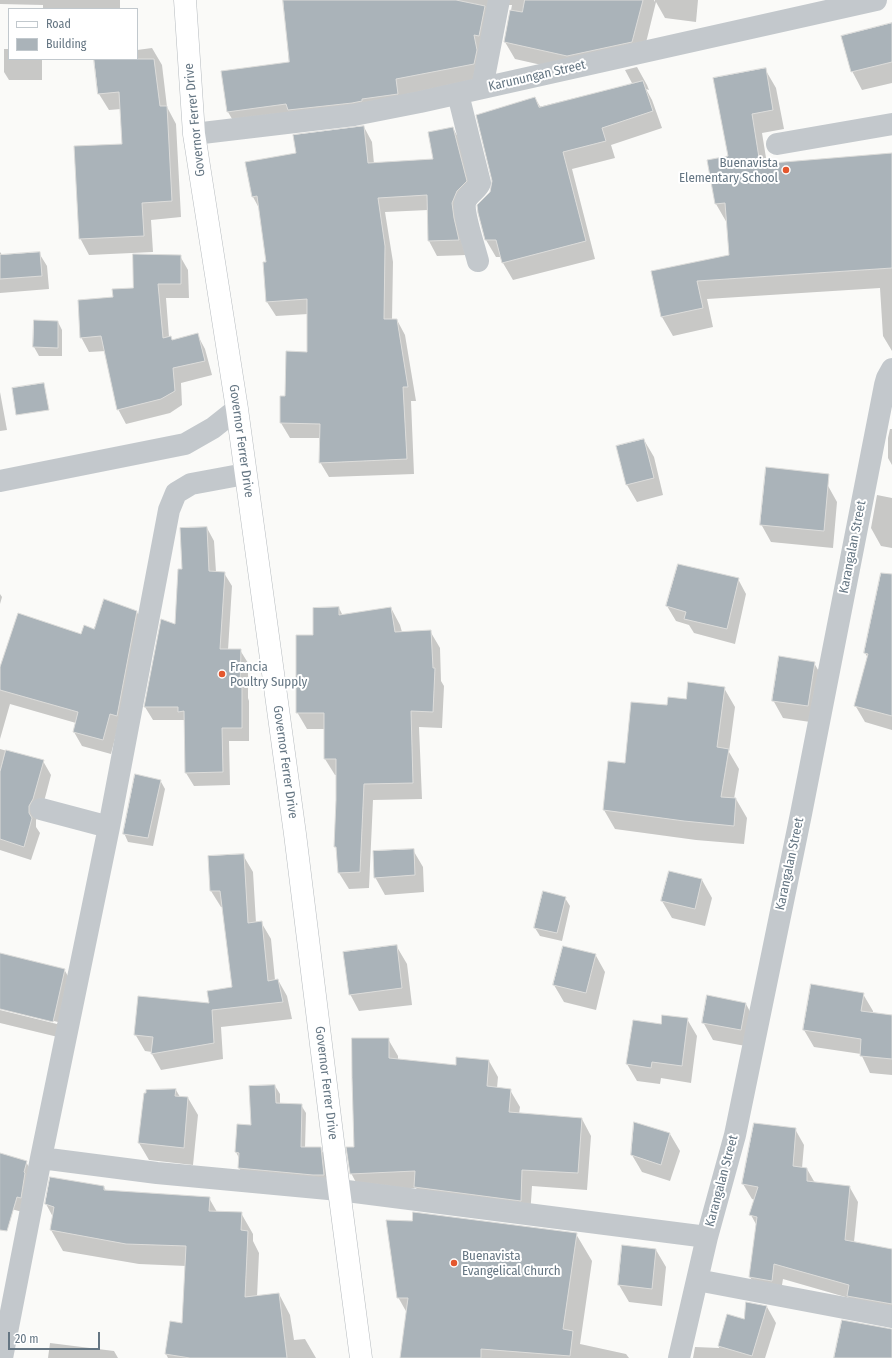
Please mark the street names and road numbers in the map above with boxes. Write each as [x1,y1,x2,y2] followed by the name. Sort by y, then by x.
[487,57,587,95] street label: Karunungan Street
[181,62,209,178] street label: Governor Ferrer Drive
[225,383,257,499] street label: Governor Ferrer Drive
[836,499,870,595] street label: Karangalan Street
[269,704,301,820] street label: Governor Ferrer Drive
[773,816,807,912] street label: Karangalan Street
[311,1025,341,1141] street label: Governor Ferrer Drive
[702,1133,742,1229] street label: Karangalan Street

